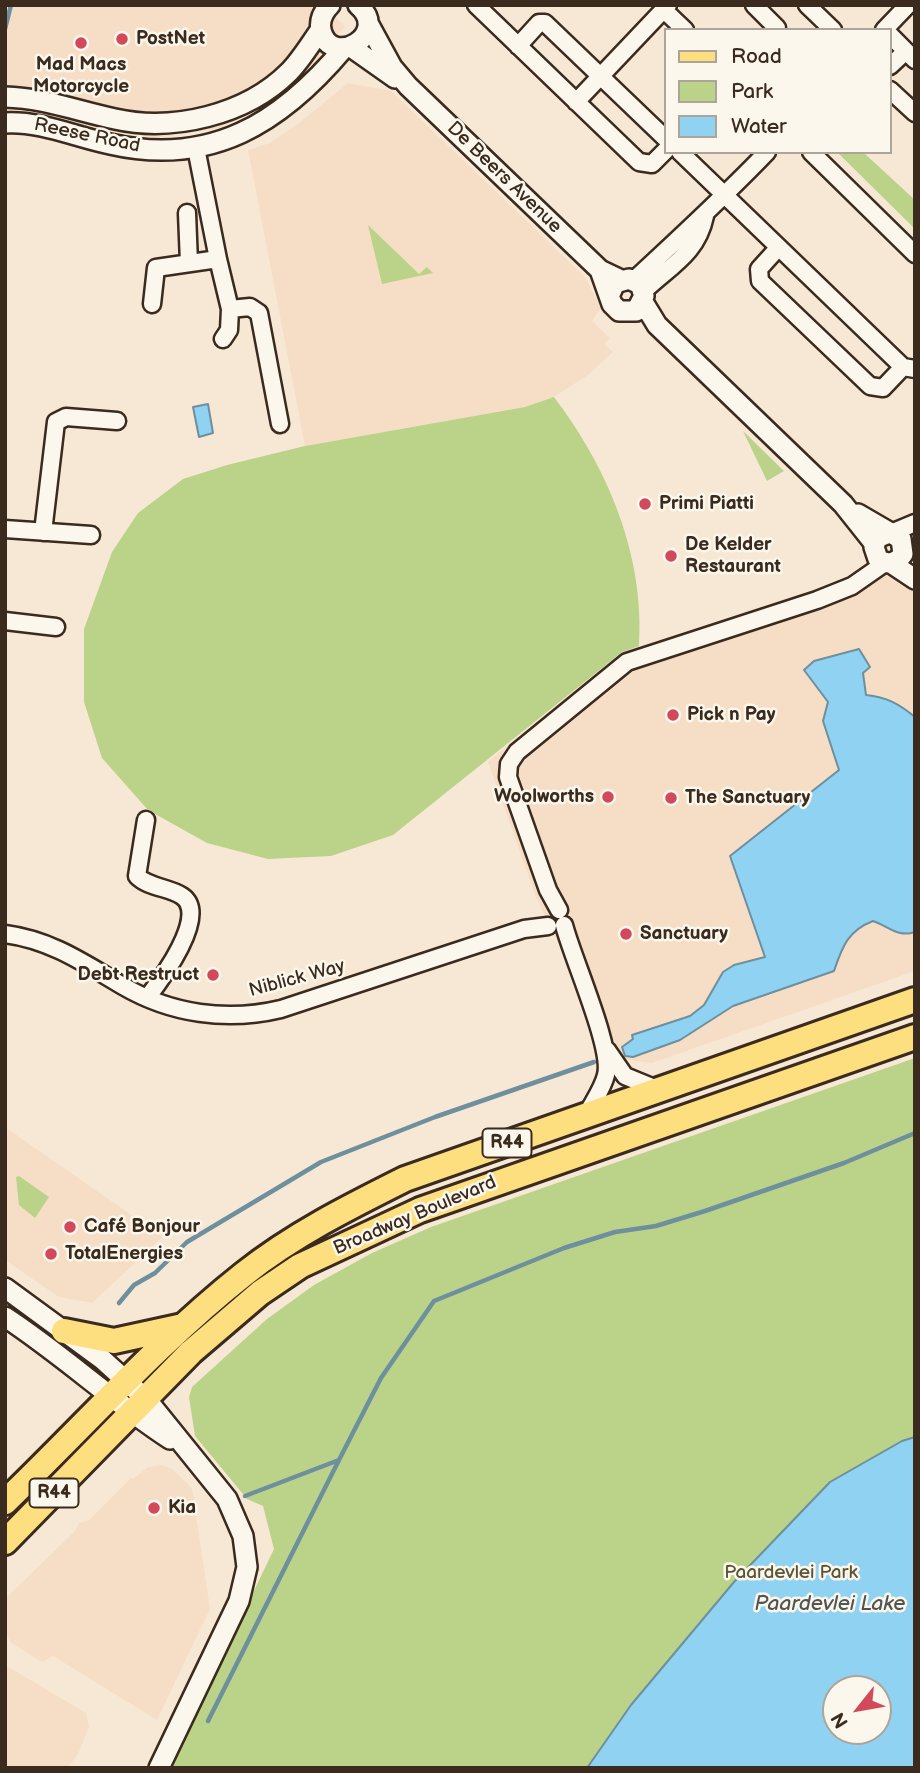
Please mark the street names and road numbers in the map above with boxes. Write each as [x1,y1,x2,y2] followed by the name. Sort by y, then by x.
[32,114,142,158] street label: Reese Road
[442,117,566,239] street label: De Beers Avenue
[247,955,347,1003] street label: Niblick Way
[482,1128,532,1158] road number: R44
[330,1171,500,1261] street label: Broadway Boulevard
[30,1478,78,1508] road number: R44

